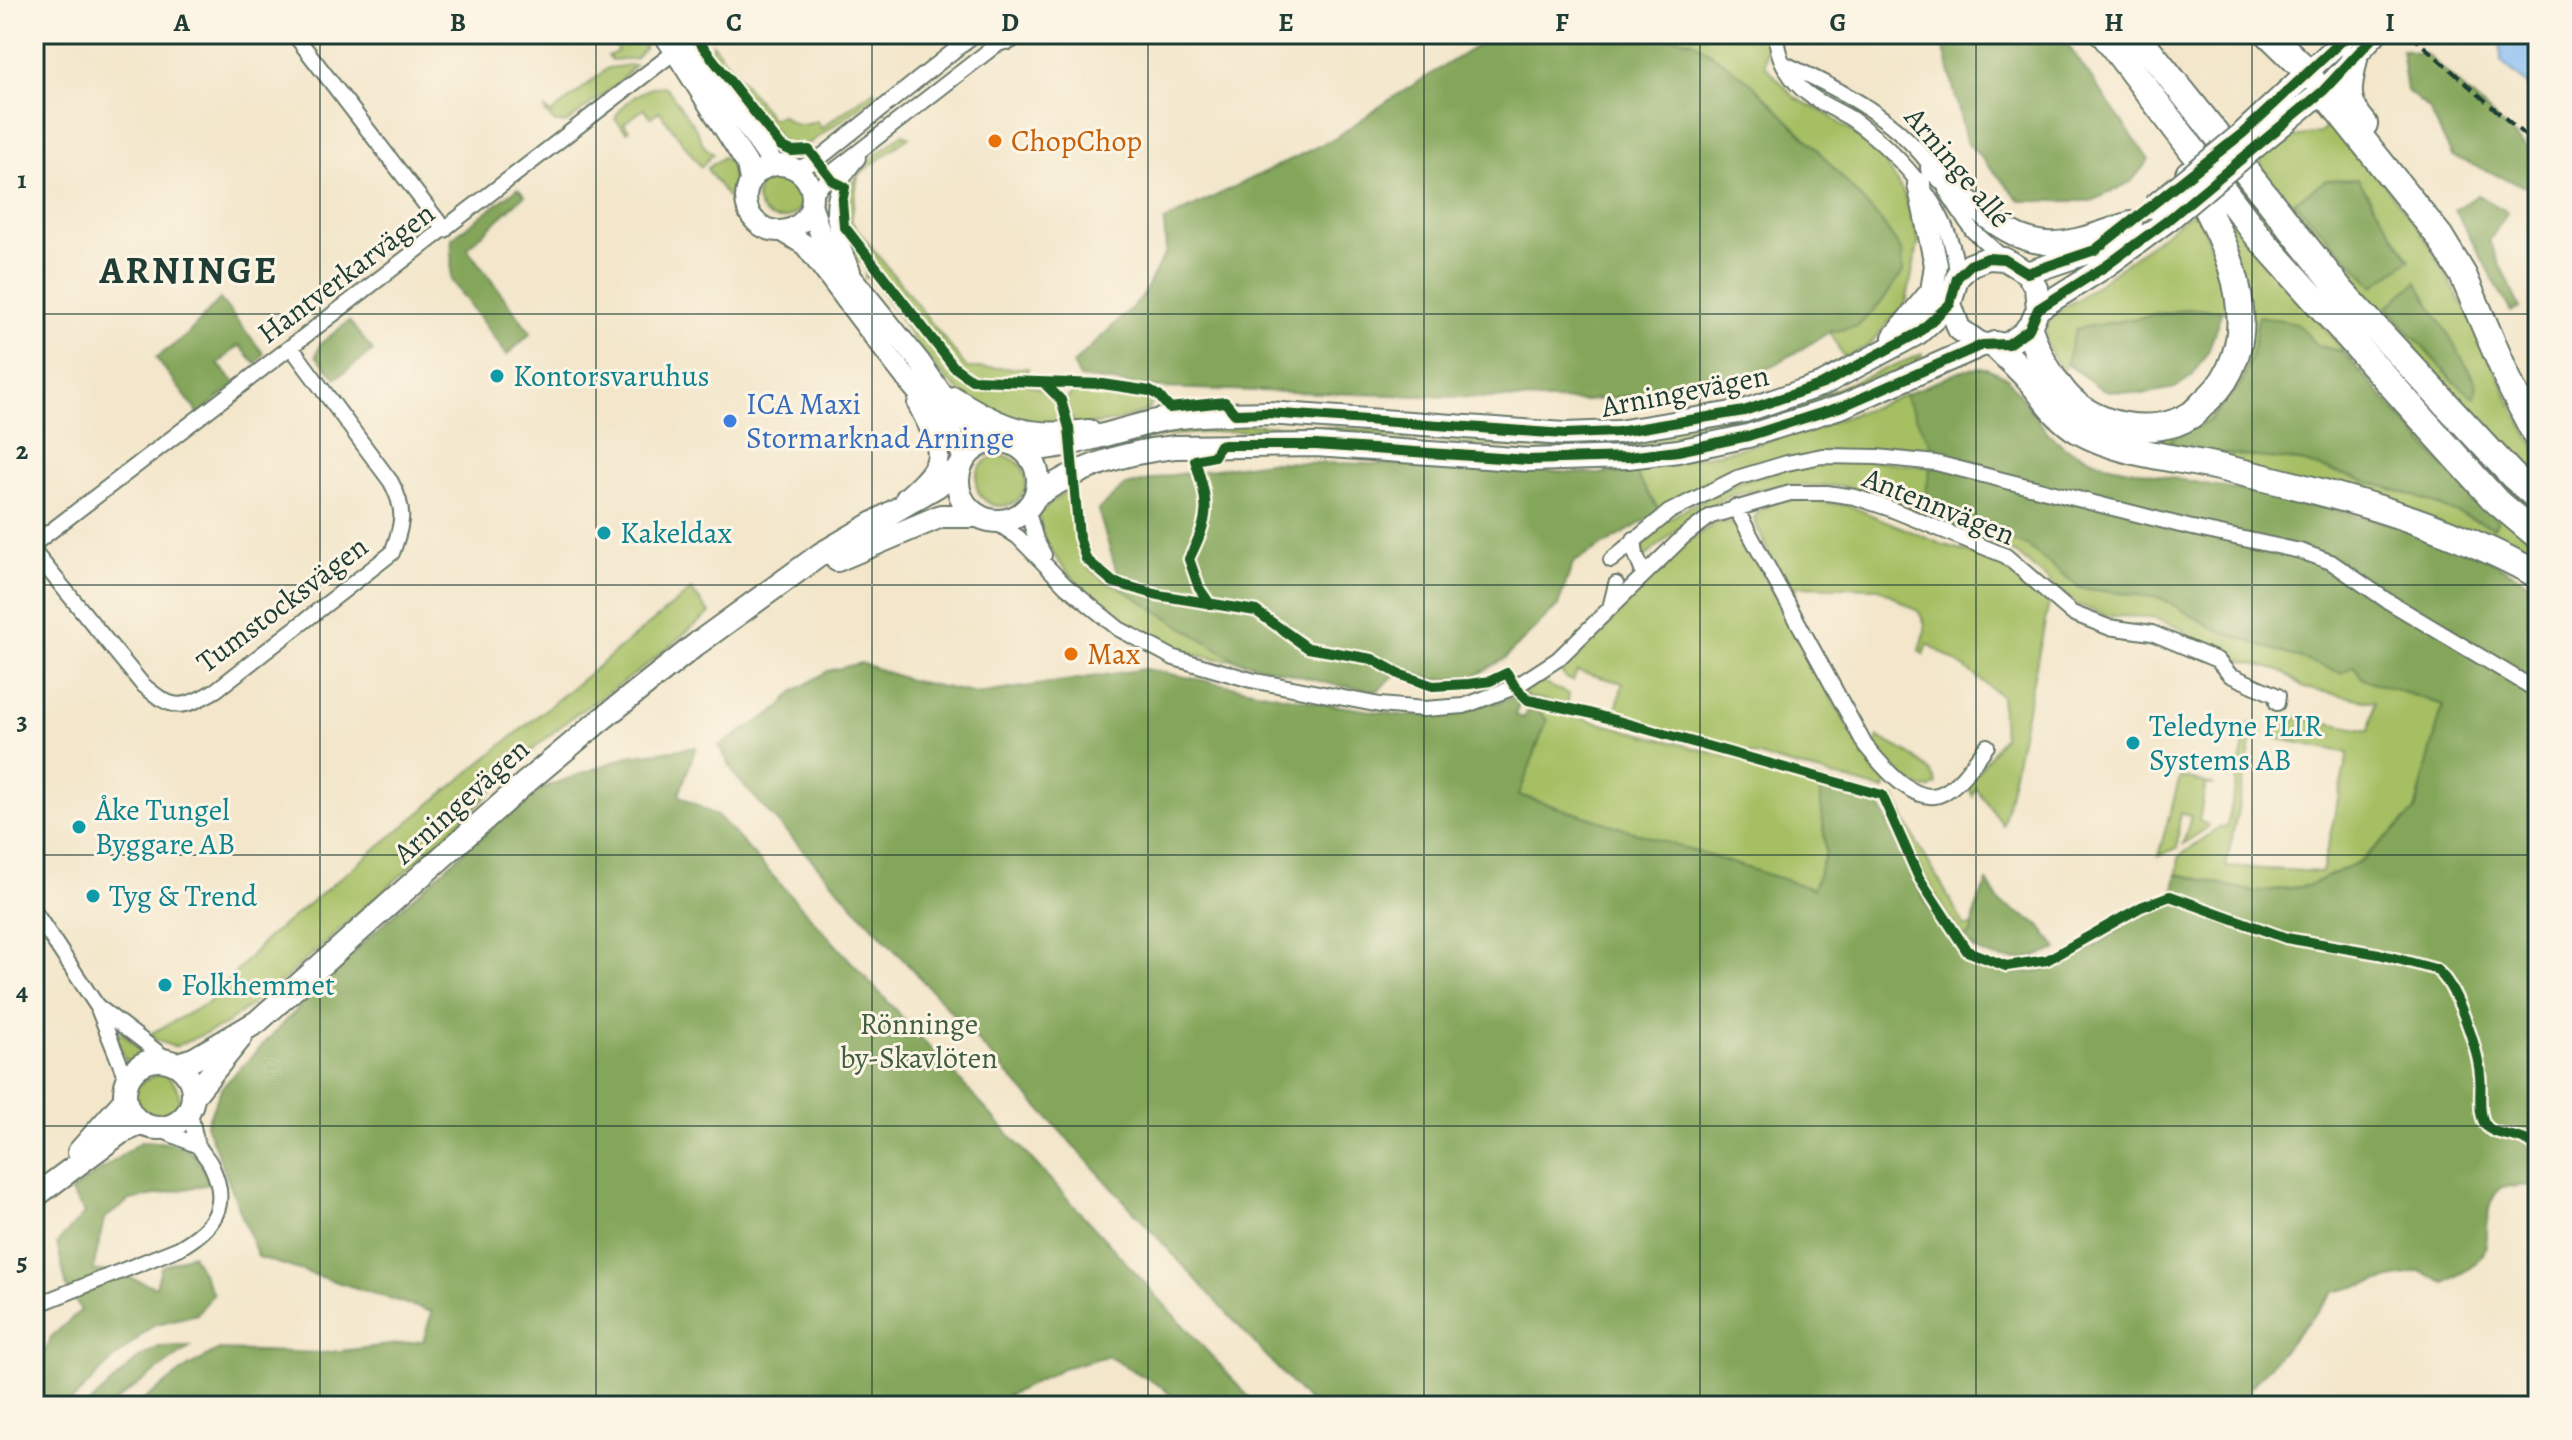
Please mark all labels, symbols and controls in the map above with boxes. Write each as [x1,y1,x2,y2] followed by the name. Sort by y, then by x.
[173,5,191,40] text: A
[450,5,466,40] text: B
[726,5,742,40] text: C
[1001,5,1019,40] text: D
[1278,5,1294,40] text: E
[1555,5,1569,40] text: F
[1829,5,1847,40] text: G
[2104,5,2124,40] text: H
[2385,5,2395,40] text: I
[1895,97,2020,236] street label: Arninge allé
[1011,121,1142,161] place label: ChopChop
[986,132,1004,150] marker: ChopChop
[17,162,27,197] text: 1
[249,193,443,353] street label: Hantverkarvägen
[99,244,278,296] district label: ARNINGE
[1597,355,1772,427] street label: Arningevägen
[513,356,710,396] place label: Kontorsvaruhus
[488,367,506,385] marker: Kontorsvaruhus
[746,384,1014,458] place label: ICA Maxi Stormarknad Arninge
[721,412,739,430] marker: ICA Maxi Stormarknad Arninge
[16,433,29,468] text: 2
[1856,457,2021,555] street label: Antennvägen
[620,513,732,553] place label: Kakeldax
[595,524,613,542] marker: Kakeldax
[188,526,376,682] street label: Tumstocksvägen
[1087,634,1140,674] place label: Max
[1062,645,1080,663] marker: Max
[16,703,28,738] text: 3
[2149,706,2323,780] place label: Teledyne FLIR Systems AB
[384,729,538,873] street label: Arningevägen
[2124,734,2142,752] marker: Teledyne FLIR Systems AB
[94,790,235,864] place label: Åke Tungel Byggare AB
[70,818,88,836] marker: Åke Tungel Byggare AB
[109,876,258,916] place label: Tyg & Trend
[84,887,102,905] marker: Tyg & Trend
[181,965,335,1005] place label: Folkhemmet
[16,974,28,1009] text: 4
[156,976,174,994] marker: Folkhemmet
[840,1004,998,1078] park label: Rönninge by-Skavlöten
[16,1244,28,1279] text: 5

